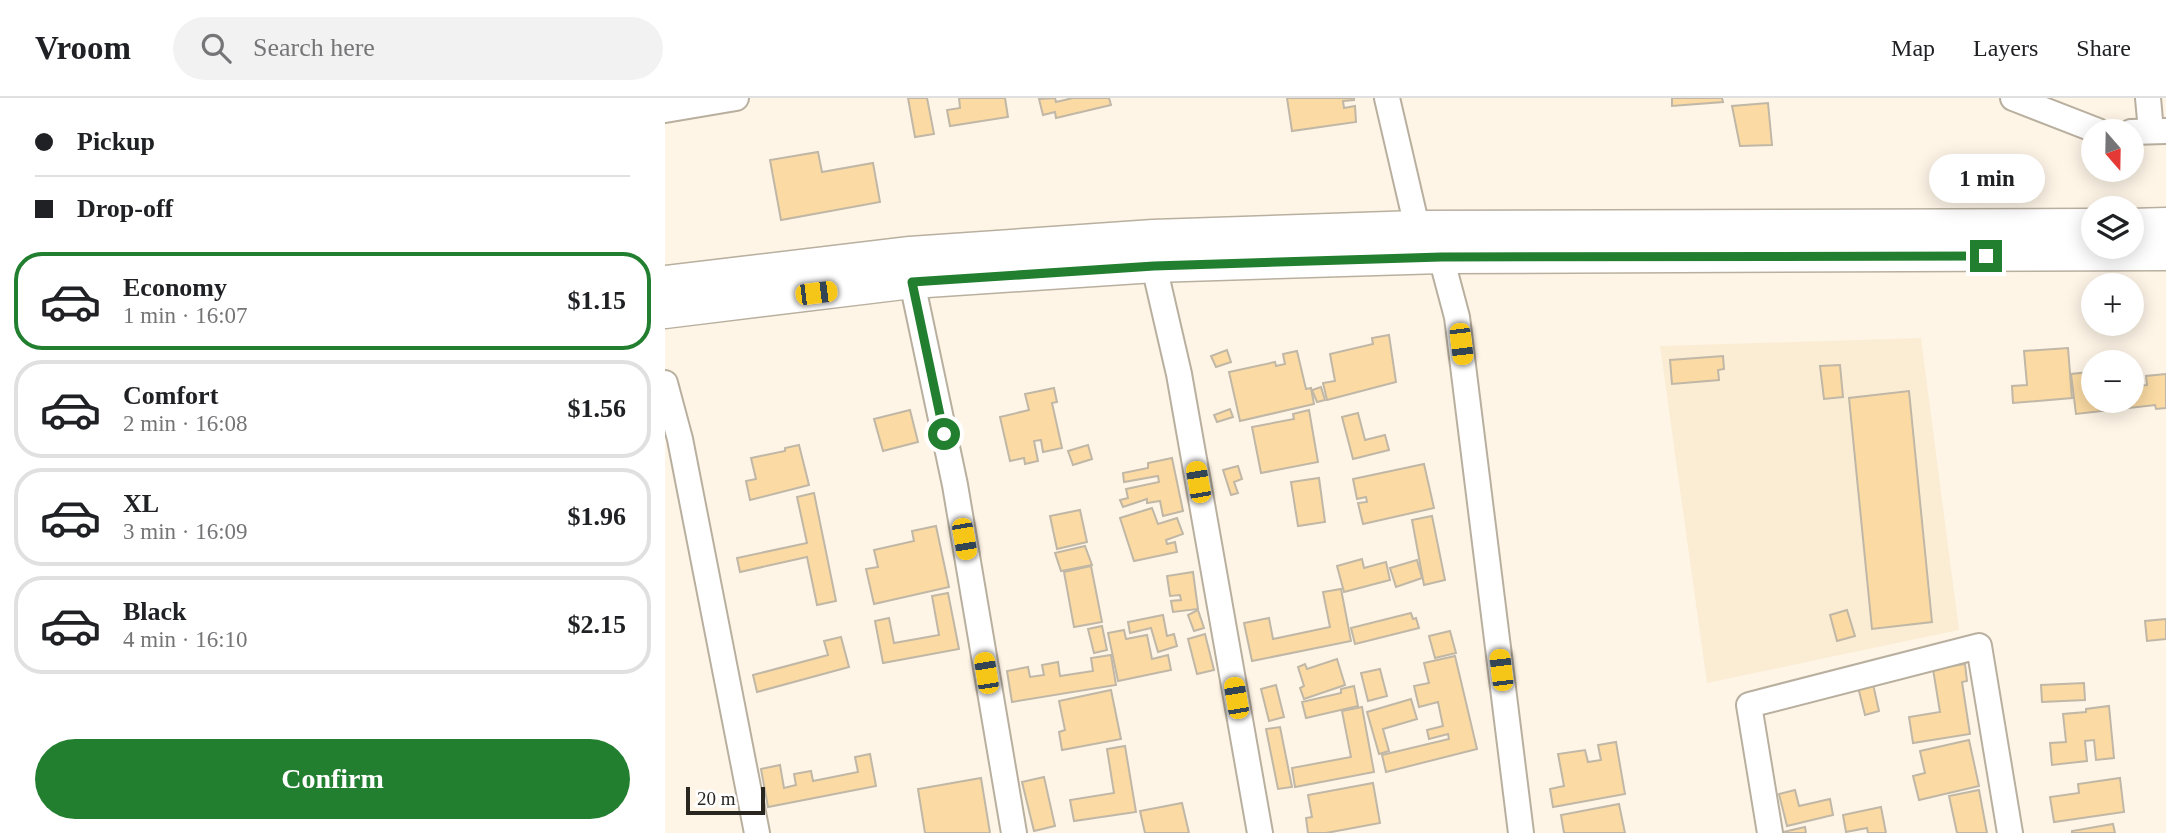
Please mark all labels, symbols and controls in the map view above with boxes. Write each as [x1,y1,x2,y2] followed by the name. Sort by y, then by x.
[173,17,663,80] search box
[197,29,235,67] icon: search
[35,30,131,66] text: Vroom
[253,33,375,62] text: Search here
[1891,35,1935,61] text: Map
[1973,35,2038,61] text: Layers
[2076,35,2131,61] text: Share
[2081,119,2144,182] north arrow
[2081,119,2144,413] map controls
[77,127,155,156] text: Pickup
[1928,155,2044,204] callout: 1 min
[1959,166,2015,191] text: 1 min
[77,194,173,223] text: Drop-off
[2081,196,2144,259] button: layers
[1970,240,2002,272] route end
[39,270,102,333] icon: car
[123,273,227,302] text: Economy
[2081,273,2144,336] button: +
[794,280,839,306] car
[568,286,626,315] text: $1.15
[123,303,248,328] text: 1 min · 16:07
[1449,322,1474,366] car
[2081,350,2144,413] button: −
[39,378,102,441] icon: car
[123,381,218,410] text: Comfort
[568,394,626,423] text: $1.56
[123,411,248,436] text: 2 min · 16:08
[928,418,960,450] route start
[1185,459,1212,505] car
[39,486,102,549] icon: car
[123,489,159,518] text: XL
[568,502,626,531] text: $1.96
[951,516,978,562] car
[123,519,248,544] text: 3 min · 16:09
[39,594,102,657] icon: car
[123,597,187,626] text: Black
[568,610,626,639] text: $2.15
[123,627,248,652] text: 4 min · 16:10
[1489,648,1514,692] car
[973,651,1000,695] car
[1223,675,1250,721] car
[35,739,630,819] button: Confirm
[686,784,765,816] scale bar
[697,788,736,809] text: 20 m

